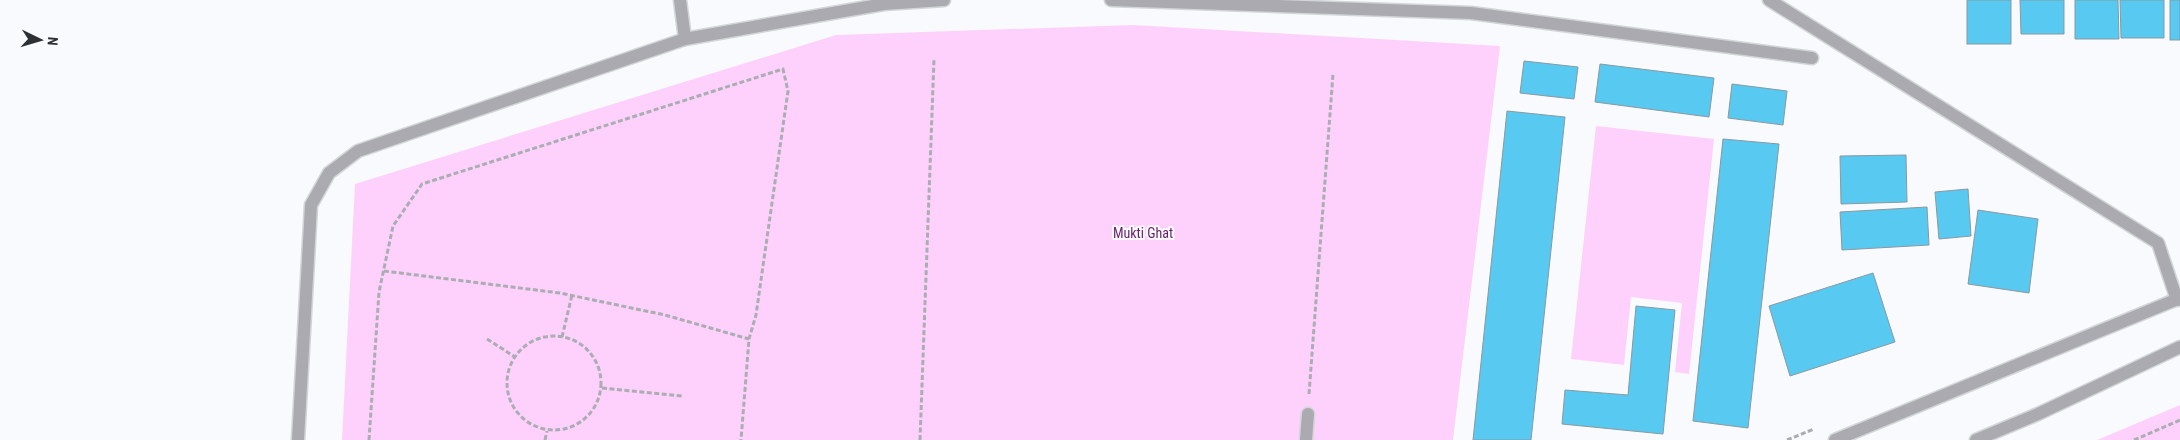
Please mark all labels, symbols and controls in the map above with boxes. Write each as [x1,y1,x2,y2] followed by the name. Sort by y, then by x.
[15,15,65,65] north arrow
[45,36,61,46] text: N
[1113,225,1173,241] park label: Mukti Ghat

